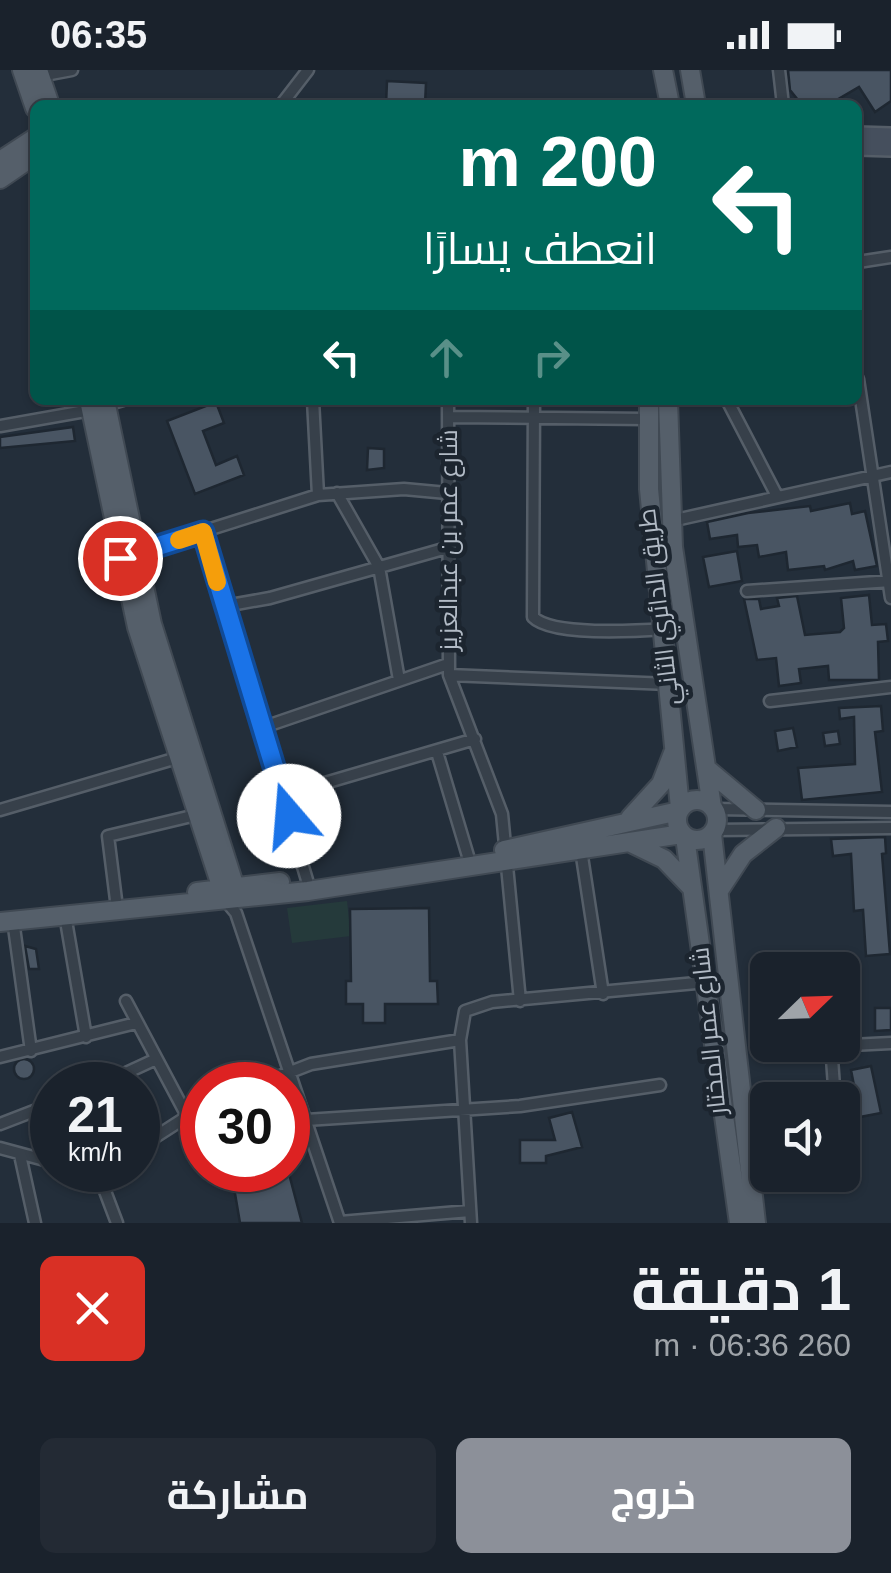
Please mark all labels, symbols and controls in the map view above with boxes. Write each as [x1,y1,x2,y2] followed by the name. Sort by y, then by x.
[50,14,147,56] text: 06:35
[459,123,657,201] text: 200 m
[692,140,822,270] icon: left
[423,223,657,274] text: انعطف يسارًا
[314,330,369,385] icon: left
[419,330,474,385] icon: ahead
[524,330,579,385] icon: right
[434,429,465,653] street label: شارع عمر بن عبدالعزيز
[632,506,690,707] street label: طريق الدائري الثاني
[78,516,163,601] pin
[93,531,148,586] icon: arrive
[237,764,341,868] position arrow
[685,946,734,1118] street label: شارع عمر المختار
[750,952,860,1062] north arrow
[750,952,860,1192] map controls
[180,1062,310,1192] speed limit sign: 30
[750,1082,860,1192] button: sound
[67,1087,123,1143] text: 21
[68,1138,122,1166] text: km/h
[40,1256,145,1361] button: close
[631,1256,851,1323] text: 1 دقيقة
[654,1327,851,1363] text: 260 m · 06:36
[40,1438,436,1553] button: مشاركة
[456,1438,851,1553] button: خروج

